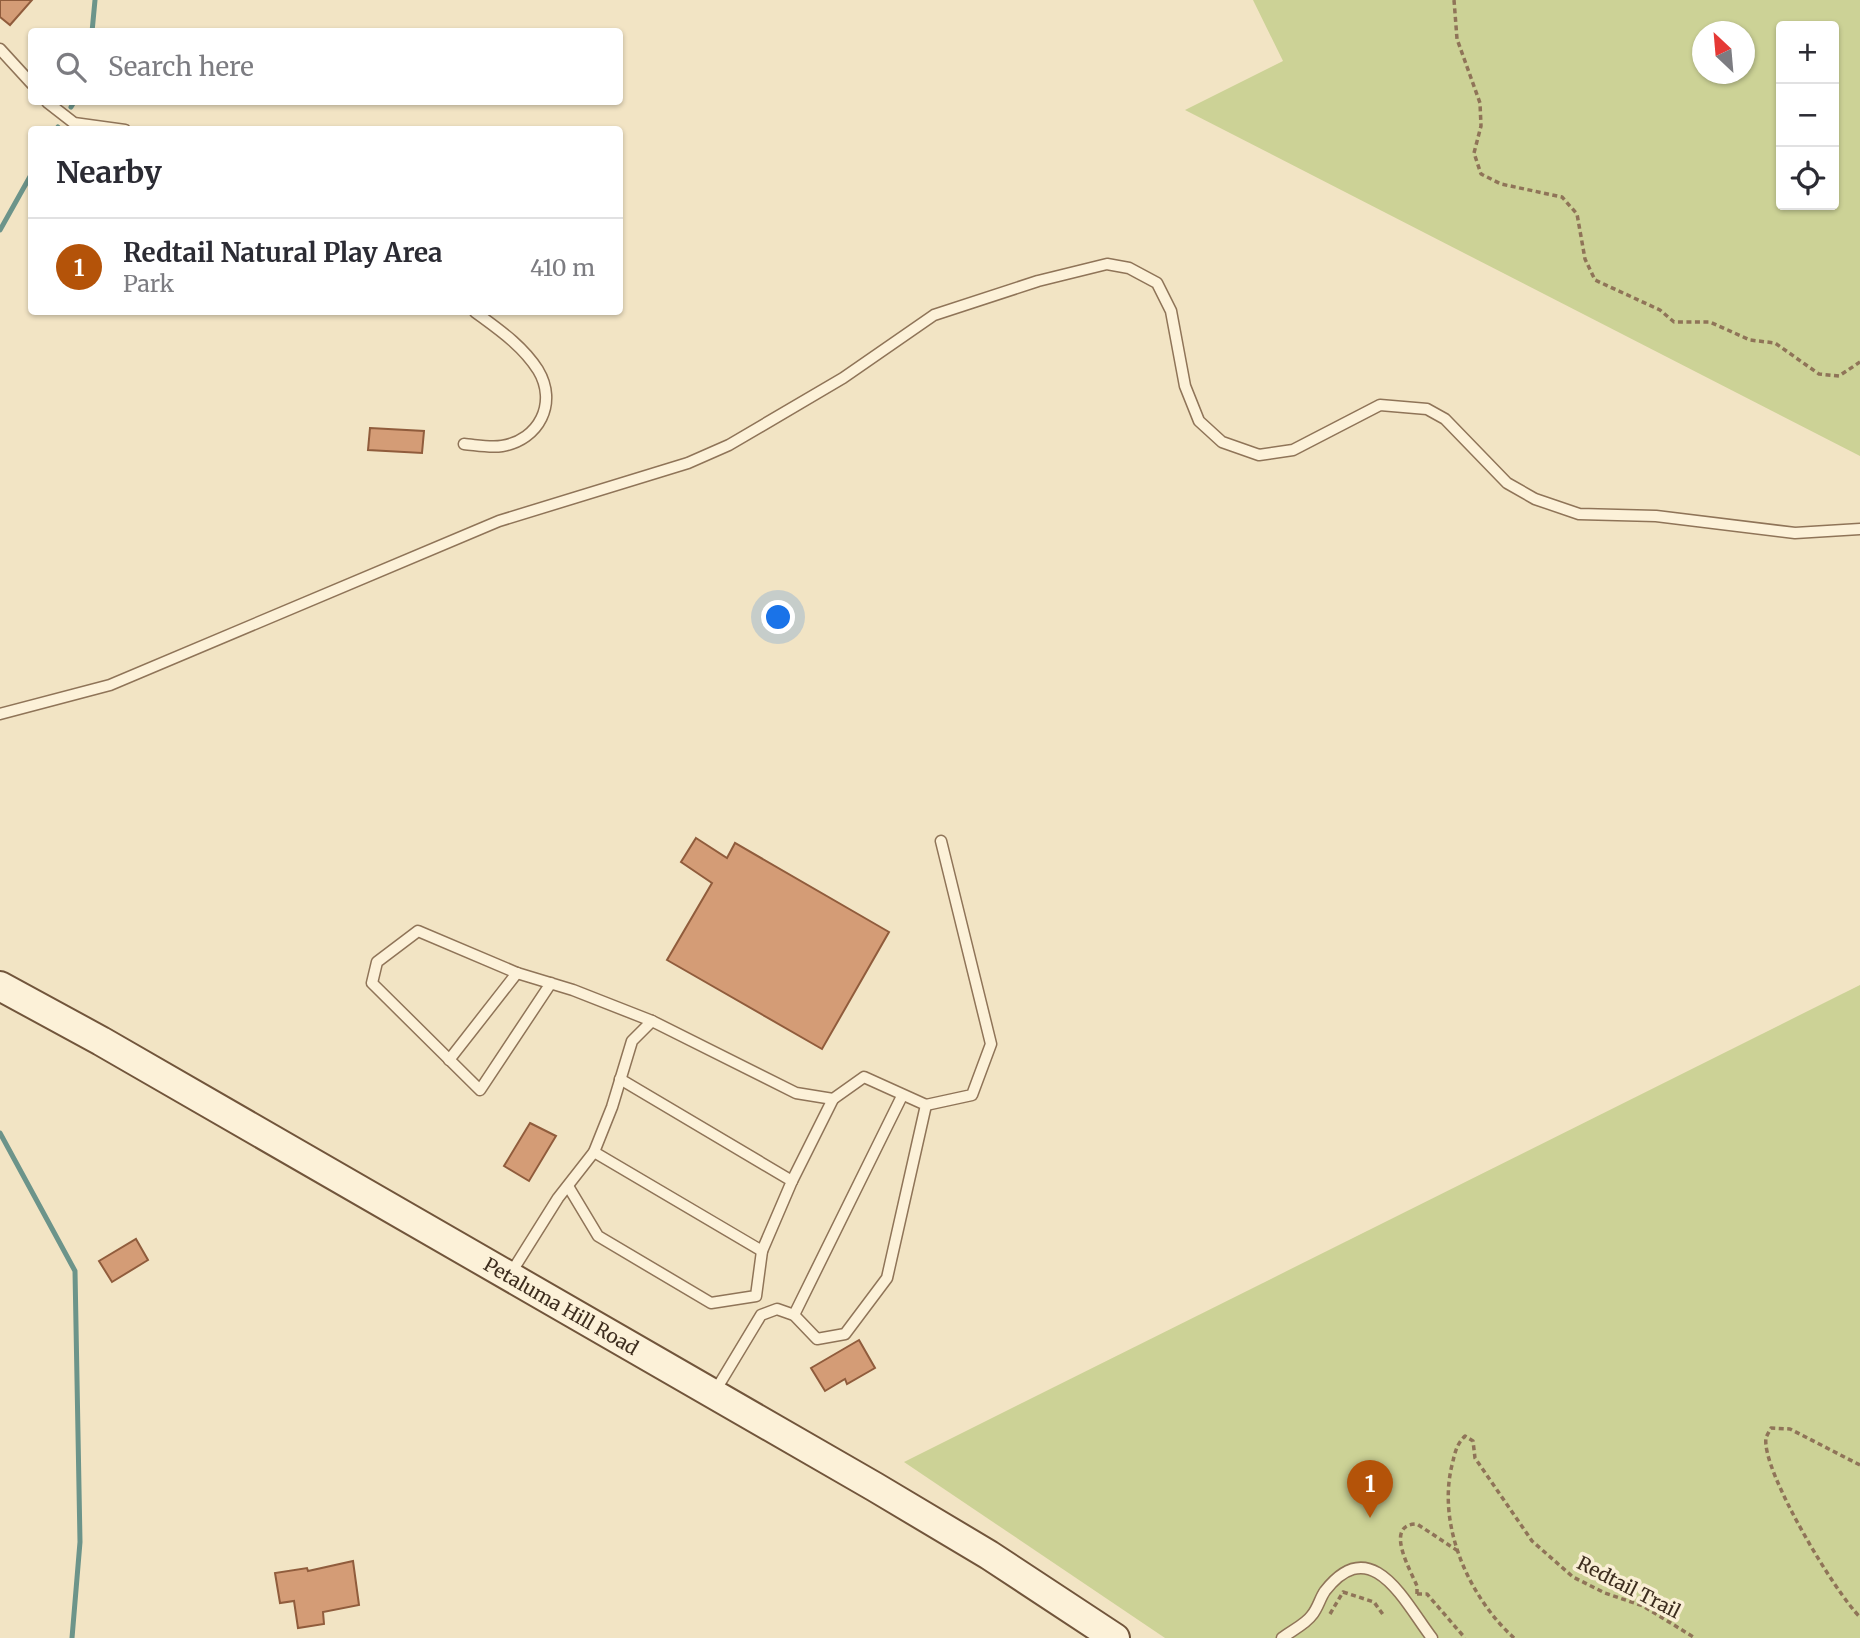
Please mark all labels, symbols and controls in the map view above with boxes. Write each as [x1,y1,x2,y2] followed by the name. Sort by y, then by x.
[1692,21,1755,84] north arrow
[1776,21,1839,210] map controls
[1776,21,1839,84] button: +
[28,28,623,105] search box
[52,48,90,86] icon: search
[108,50,254,83] text: Search here
[1776,84,1839,147] button: −
[1776,147,1839,210] button: locate
[56,153,162,191] text: Nearby
[123,236,443,269] text: Redtail Natural Play Area
[74,253,84,282] text: 1
[530,253,595,282] text: 410 m
[123,269,174,298] text: Park
[761,600,795,634] your location
[479,1252,643,1360] street label: Petaluma Hill Road
[1347,1460,1393,1518] pin: 1
[1573,1551,1685,1623] street label: Redtail Trail

